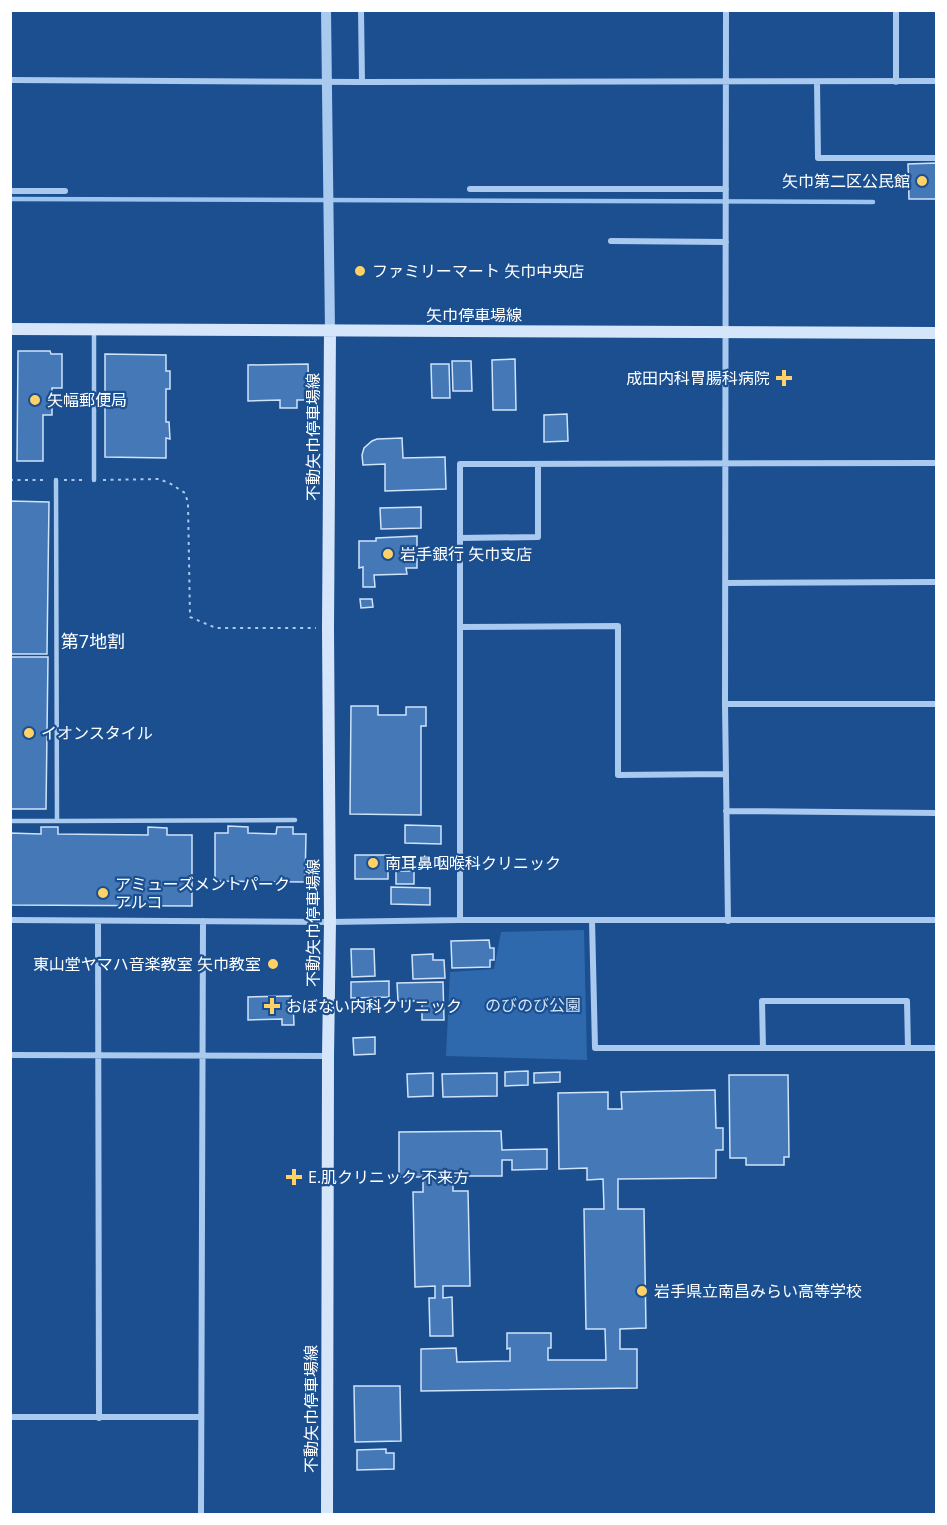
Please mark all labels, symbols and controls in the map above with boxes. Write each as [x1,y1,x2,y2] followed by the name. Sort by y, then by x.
[782,170,910,192] place label: 矢巾第二区公民館
[915,174,929,188] marker: 矢巾第二区公民館
[372,260,584,282] place label: ファミリーマート 矢巾中央店
[353,264,367,278] marker: ファミリーマート 矢巾中央店
[426,304,522,326] street label: 矢巾停車場線
[626,367,770,389] place label: 成田内科胃腸科病院
[775,369,793,387] marker: 成田内科胃腸科病院
[302,373,324,501] street label: 不動矢巾停車場線
[47,389,127,411] place label: 矢幅郵便局
[28,393,42,407] marker: 矢幅郵便局
[400,543,532,565] place label: 岩手銀行 矢巾支店
[381,547,395,561] marker: 岩手銀行 矢巾支店
[61,629,125,653] district label: 第7地割
[41,722,153,744] place label: イオンスタイル
[22,726,36,740] marker: イオンスタイル
[385,852,561,874] place label: 南耳鼻咽喉科クリニック
[366,856,380,870] marker: 南耳鼻咽喉科クリニック
[302,859,324,987] street label: 不動矢巾停車場線
[115,873,290,913] place label: アミューズメントパーク アルコ
[96,886,110,900] marker: アミューズメントパーク アルコ
[33,953,261,975] place label: 東山堂ヤマハ音楽教室 矢巾教室
[266,957,280,971] marker: 東山堂ヤマハ音楽教室 矢巾教室
[485,994,581,1016] park label: のびのび公園
[286,995,462,1017] place label: おぼない内科クリニック
[263,997,281,1015] marker: おぼない内科クリニック
[308,1166,469,1188] place label: E.肌クリニック 不来方
[285,1168,303,1186] marker: E.肌クリニック 不来方
[654,1280,862,1302] place label: 岩手県立南昌みらい高等学校
[635,1284,649,1298] marker: 岩手県立南昌みらい高等学校
[300,1345,322,1473] street label: 不動矢巾停車場線

